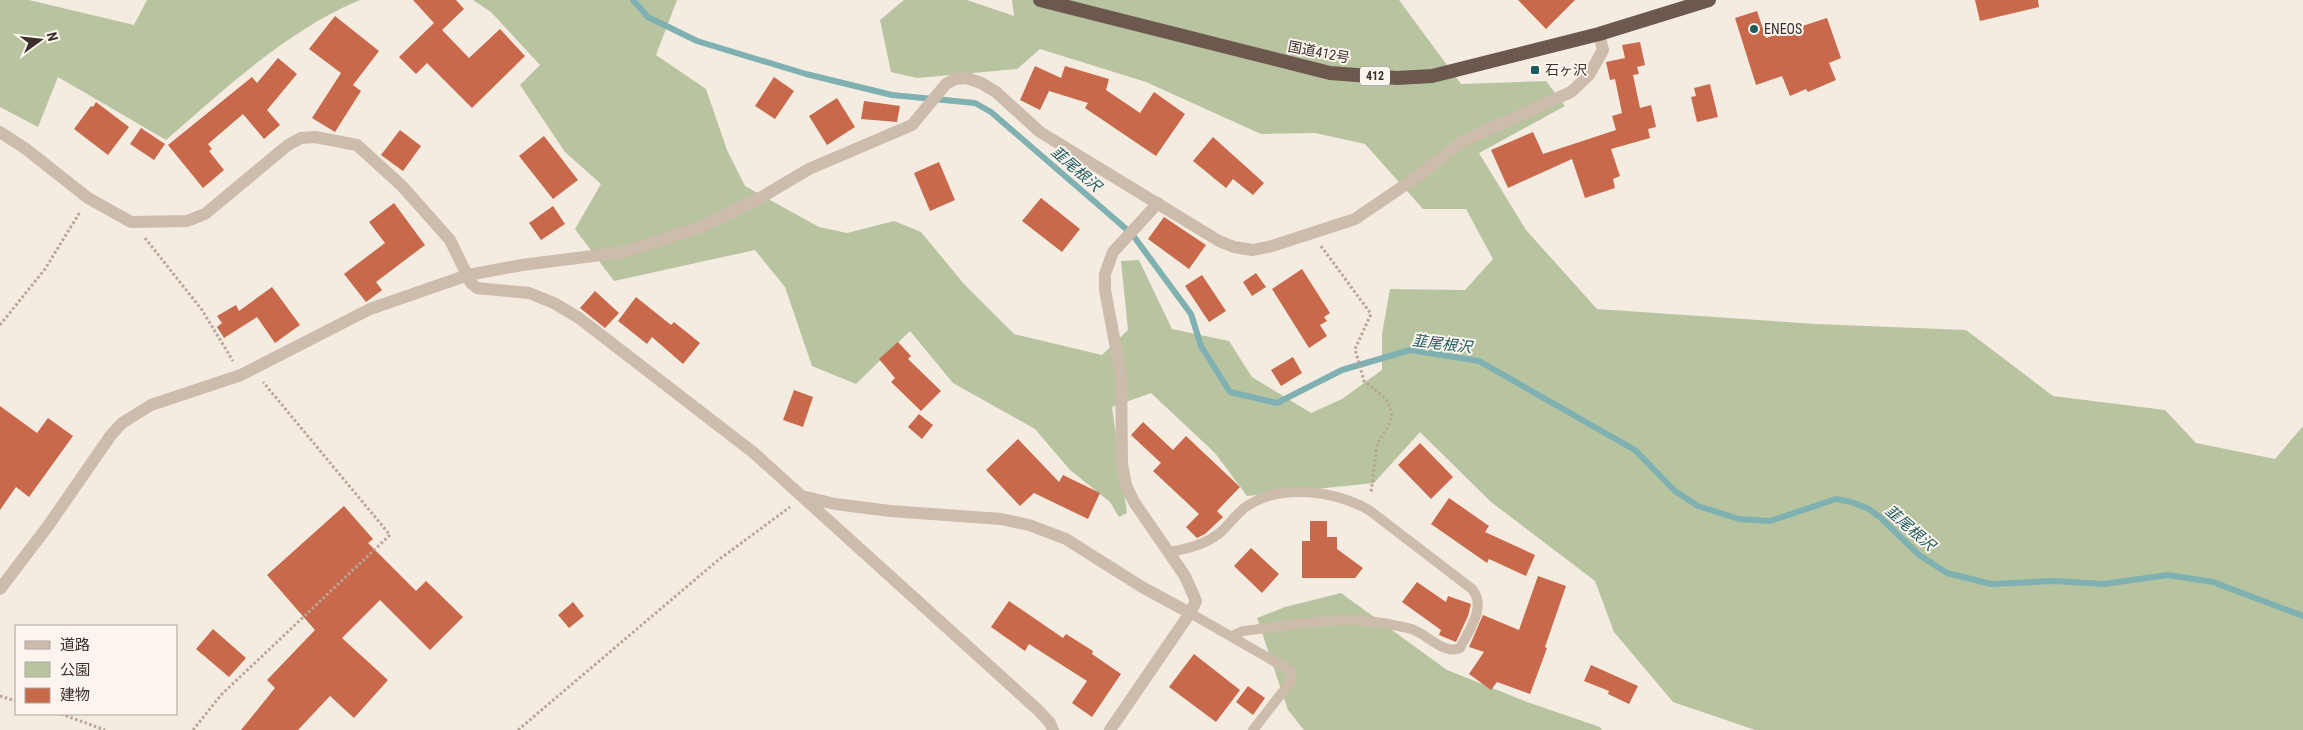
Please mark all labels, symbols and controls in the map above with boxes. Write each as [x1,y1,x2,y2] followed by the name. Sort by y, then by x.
[15,15,65,65] north arrow
[1764,21,1802,37] place label: ENEOS
[1748,23,1760,35] marker: ENEOS
[44,30,61,43] text: N
[1287,38,1351,66] street label: 国道412号
[1545,62,1587,78] place label: 石ヶ沢
[1529,64,1541,76] marker: 石ヶ沢
[1360,66,1390,85] road number: 412
[1047,143,1106,197] water label: 韮尾根沢
[1411,331,1475,357] water label: 韮尾根沢
[1881,502,1940,556] water label: 韮尾根沢
[15,625,178,715] legend
[60,636,90,654] text: 道路
[60,661,90,679] text: 公園
[60,686,90,704] text: 建物

